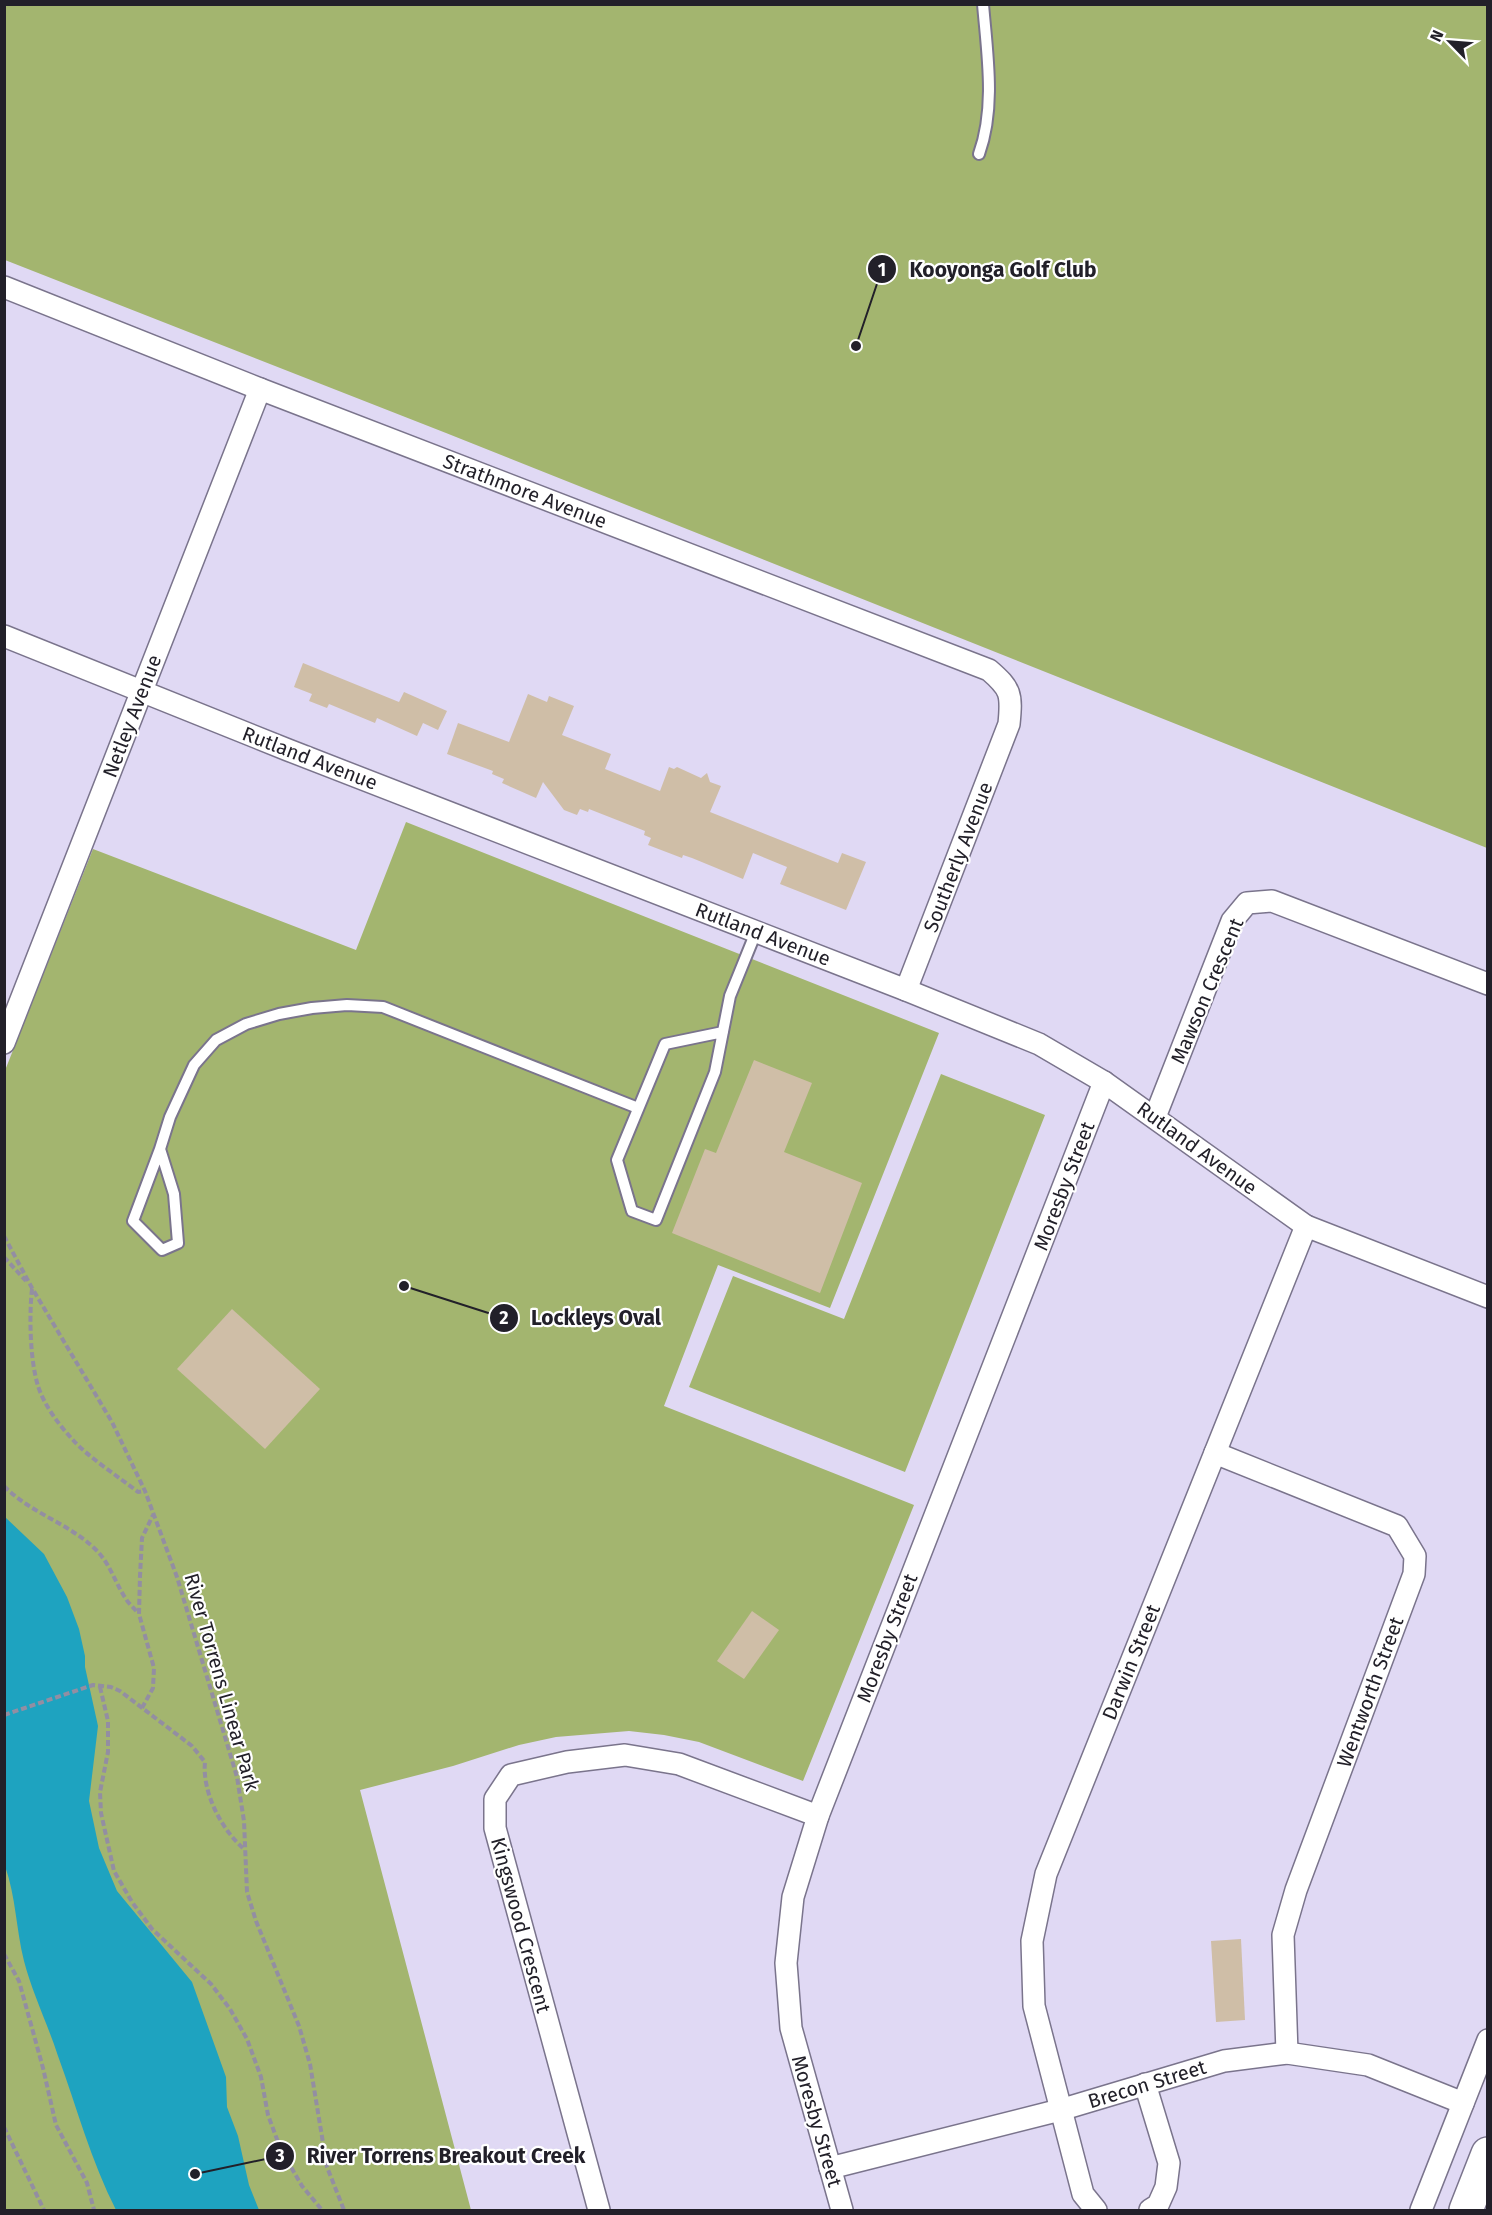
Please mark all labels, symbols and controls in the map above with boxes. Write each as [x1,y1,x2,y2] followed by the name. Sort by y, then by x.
[1420,12,1480,72] north arrow
[1426,27,1448,45] text: N
[867,250,1108,289] callout: Kooyonga Golf Club
[909,257,1097,283] text: Kooyonga Golf Club
[878,259,886,281] text: 1
[440,449,610,533] street label: Strathmore Avenue
[98,651,166,781] street label: Netley Avenue
[239,721,381,795] street label: Rutland Avenue
[918,778,998,936] street label: Southerly Avenue
[692,897,834,971] street label: Rutland Avenue
[1165,914,1249,1067] street label: Mawson Crescent
[1132,1096,1262,1200] street label: Rutland Avenue
[1028,1118,1100,1254] street label: Moresby Street
[489,1299,673,1338] callout: Lockleys Oval
[531,1305,662,1331] text: Lockleys Oval
[499,1307,509,1329] text: 2
[179,1570,265,1795] street label: River Torrens Linear Park
[851,1570,923,1706] street label: Moresby Street
[1097,1600,1165,1723] street label: Darwin Street
[1332,1613,1409,1771] street label: Wentworth Street
[486,1835,556,2016] street label: Kingswood Crescent
[787,2052,847,2190] street label: Moresby Street
[1085,2054,1210,2113] street label: Brecon Street
[265,2137,597,2176] callout: River Torrens Breakout Creek
[307,2143,586,2169] text: River Torrens Breakout Creek
[274,2145,285,2167] text: 3

